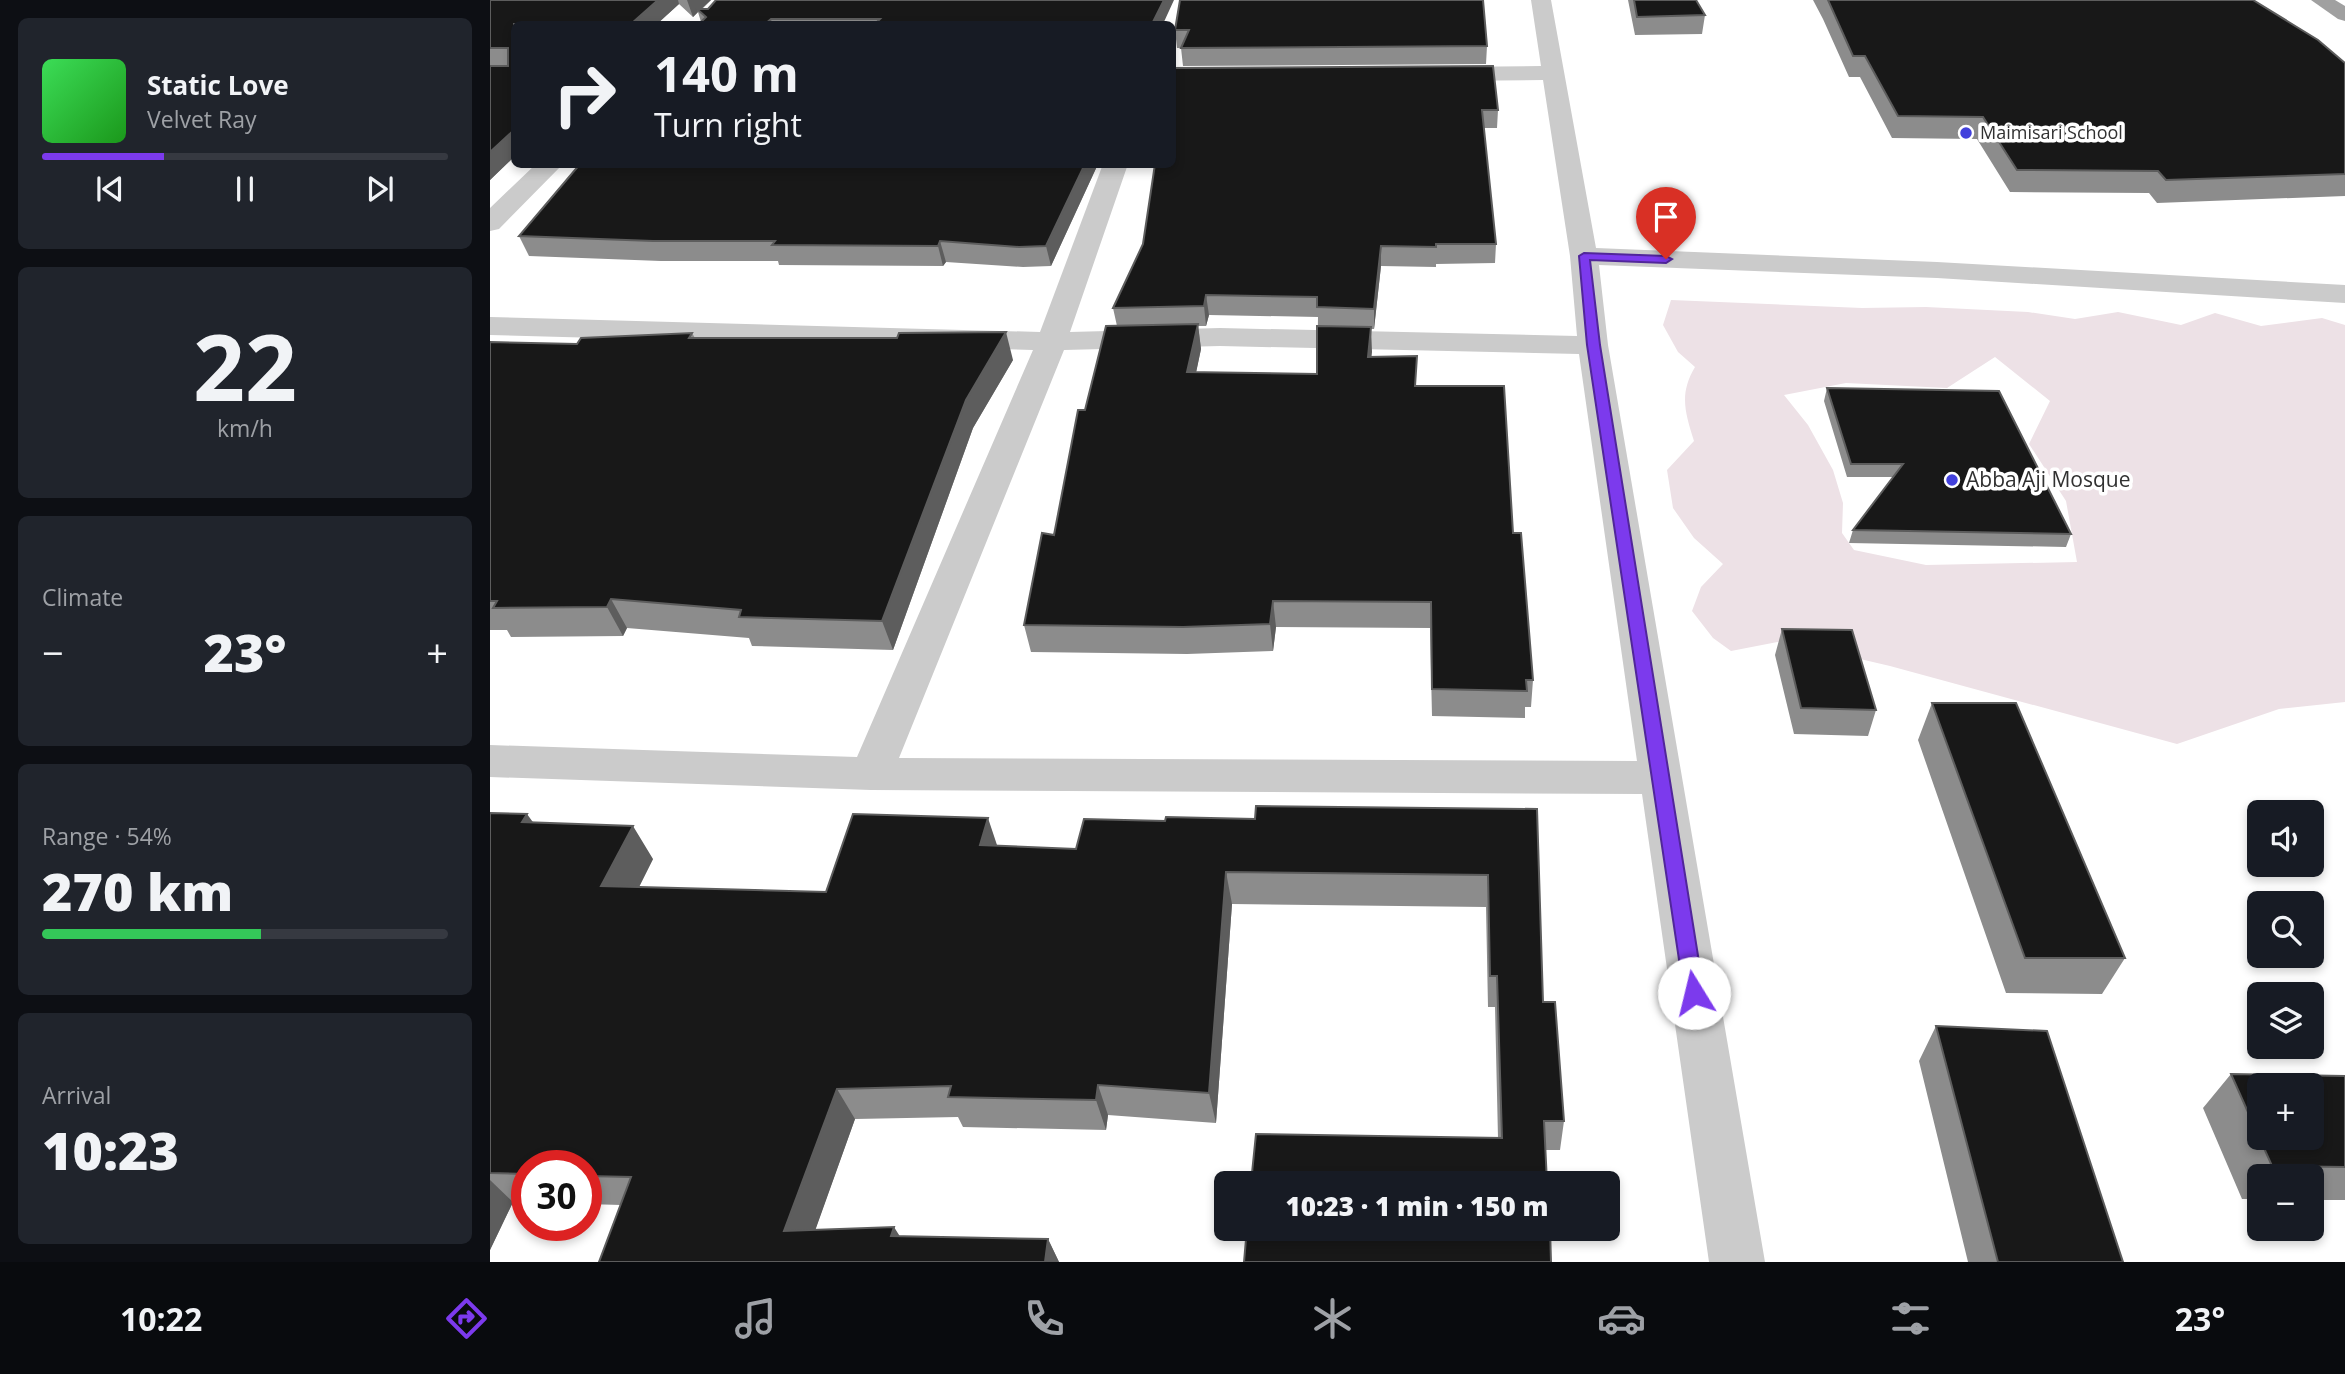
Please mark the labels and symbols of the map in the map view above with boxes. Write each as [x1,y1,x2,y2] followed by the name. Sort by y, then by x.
[1980,120,2123,144] place label: Maimisari School
[1958,125,1974,141] marker: Maimisari School
[1636,187,1696,259] pin
[1966,465,2130,493] place label: Abba Aji Mosque
[1944,472,1960,488] marker: Abba Aji Mosque
[1657,956,1731,1030] position arrow
[511,1150,602,1241] speed limit sign: 30

